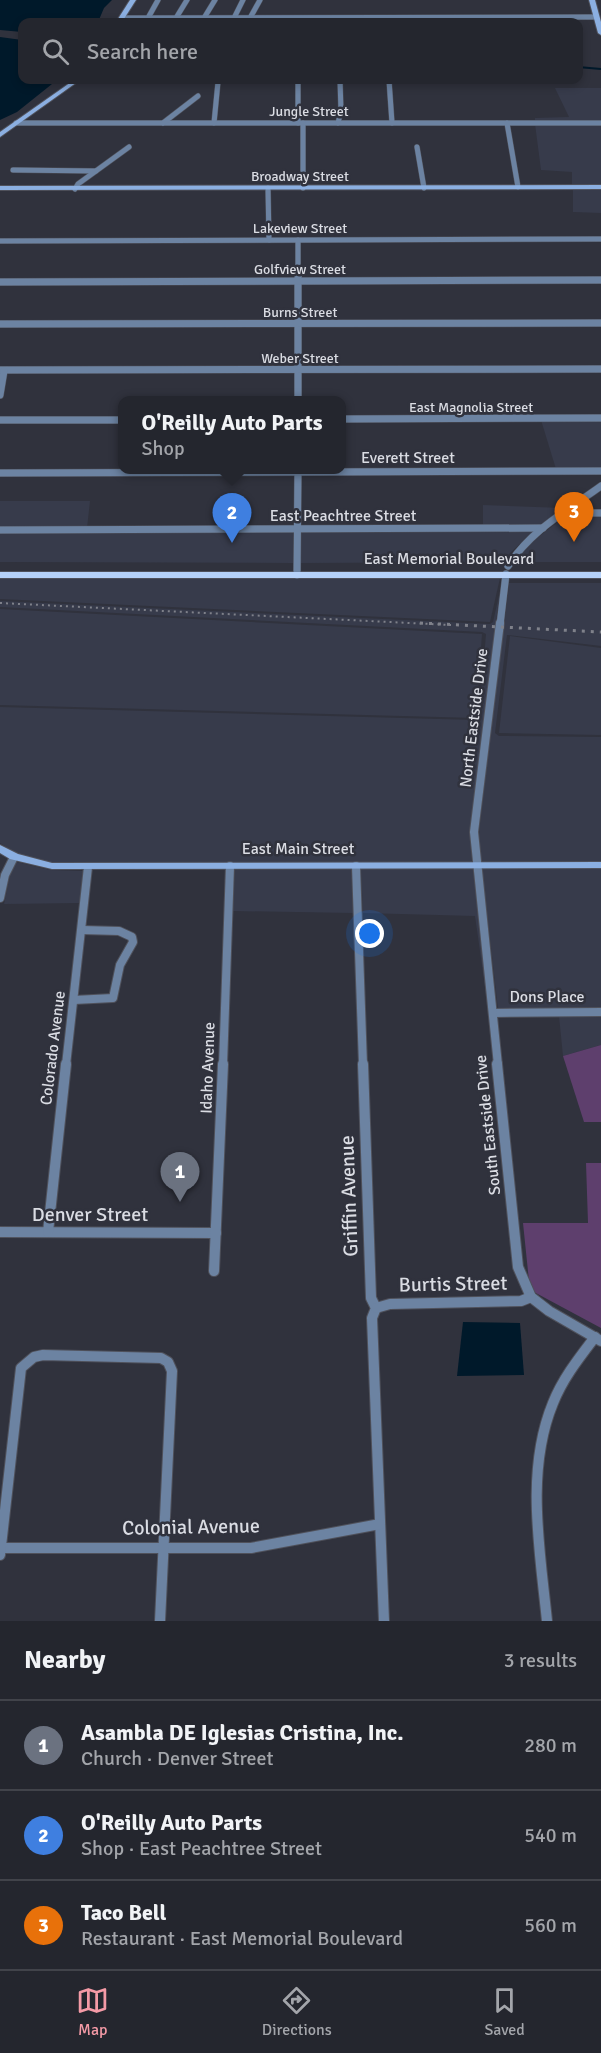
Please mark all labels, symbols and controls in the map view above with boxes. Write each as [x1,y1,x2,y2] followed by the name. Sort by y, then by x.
[18,18,583,84] search box
[39,35,72,68] icon: search
[87,38,198,65] text: Search here
[269,103,349,120] street label: Jungle Street
[251,168,349,185] street label: Broadway Street
[253,220,347,237] street label: Lakeview Street
[254,261,346,278] street label: Golfview Street
[263,304,337,321] street label: Burns Street
[261,350,339,367] street label: Weber Street
[118,396,346,474] popup
[409,399,533,416] street label: East Magnolia Street
[141,409,323,436] text: O'Reilly Auto Parts
[141,436,184,461] text: Shop
[361,448,455,468] street label: Everett Street
[554,492,594,542] pin: 3
[212,494,252,543] pin: 2
[270,506,417,526] street label: East Peachtree Street
[364,549,534,569] street label: East Memorial Boulevard
[456,647,492,789] street label: North Eastside Drive
[242,839,355,859] street label: East Main Street
[355,919,384,948] your location
[509,987,585,1007] street label: Dons Place
[36,990,70,1106] street label: Colorado Avenue
[196,1022,220,1114] street label: Idaho Avenue
[471,1054,505,1196] street label: South Eastside Drive
[334,1135,364,1257] street label: Griffin Avenue
[160,1152,200,1202] pin: 1
[32,1202,148,1227] street label: Denver Street
[398,1271,508,1297] street label: Burtis Street
[122,1513,260,1541] street label: Colonial Avenue
[24,1644,105,1676] text: Nearby
[504,1648,577,1673] text: 3 results
[81,1719,404,1746] text: Asambla DE Iglesias Cristina, Inc.
[38,1733,49,1758] text: 1
[524,1733,577,1758] text: 280 m
[81,1746,273,1771] text: Church · Denver Street
[81,1809,262,1836] text: O'Reilly Auto Parts
[38,1823,49,1848] text: 2
[524,1823,577,1848] text: 540 m
[81,1836,322,1861] text: Shop · East Peachtree Street
[81,1899,166,1926] text: Taco Bell
[38,1913,49,1938] text: 3
[524,1913,577,1938] text: 560 m
[81,1926,403,1951] text: Restaurant · East Memorial Boulevard
[76,1984,109,2040] tab: Map
[262,1984,332,2040] tab: Directions
[484,1984,525,2040] tab: Saved

